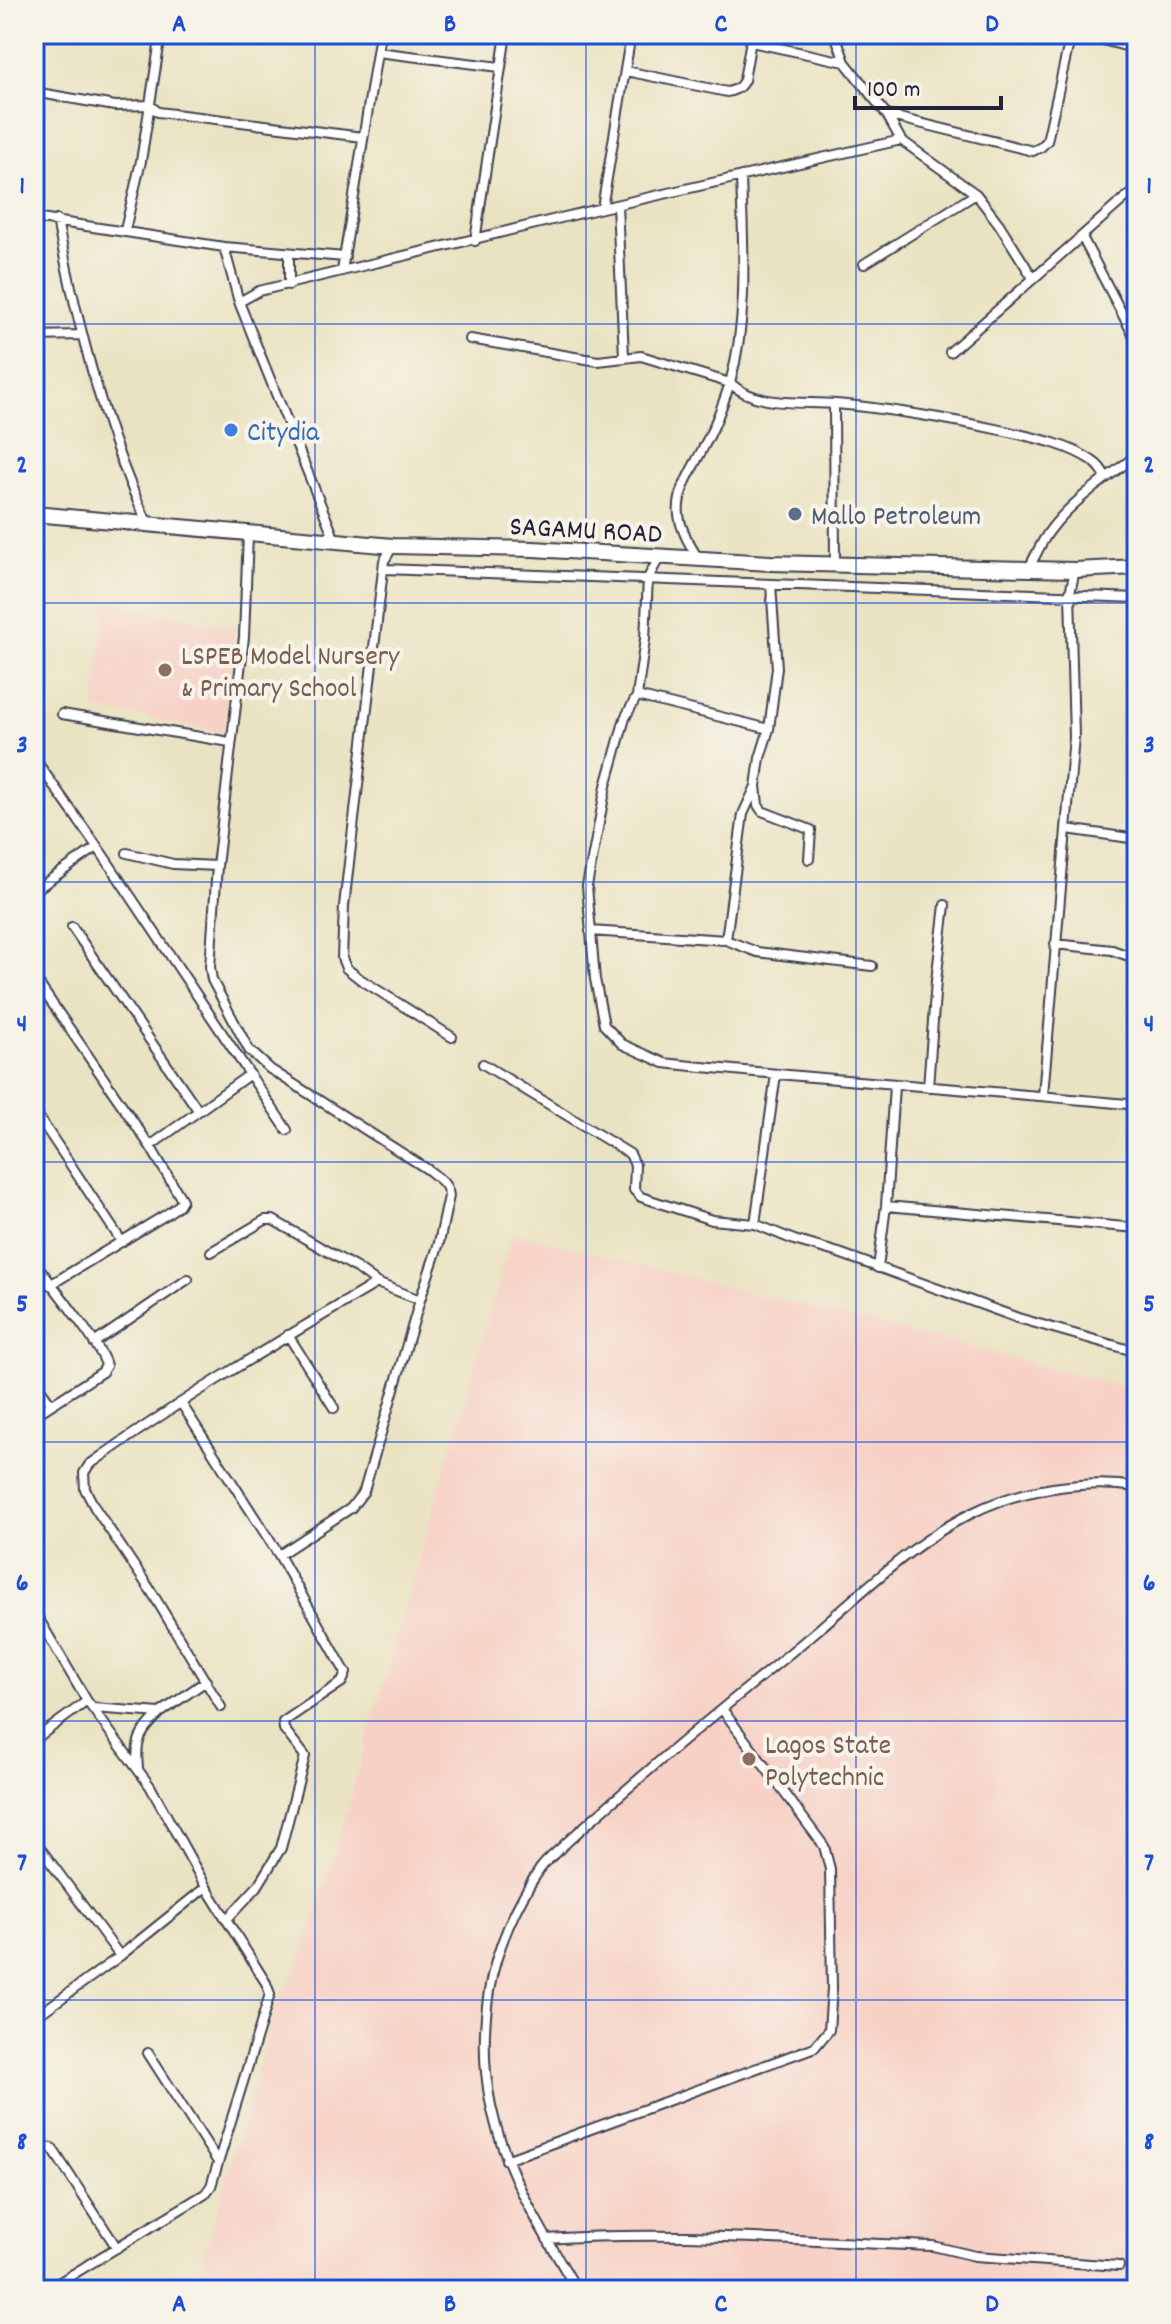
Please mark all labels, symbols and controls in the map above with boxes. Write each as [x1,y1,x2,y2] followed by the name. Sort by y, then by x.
[172,7,186,44] text: A
[444,7,456,44] text: B
[715,7,728,44] text: C
[985,7,999,44] text: D
[855,60,1001,110] scale bar
[867,74,920,108] text: 100 m
[19,169,25,206] text: 1
[1146,169,1152,206] text: 1
[247,415,320,455] place label: Citydia
[222,421,240,439] marker: Citydia
[16,448,28,485] text: 2
[1143,448,1155,485] text: 2
[811,499,981,539] place label: Mallo Petroleum
[786,505,804,523] marker: Mallo Petroleum
[508,509,663,557] street label: SAGAMU ROAD
[181,639,400,711] place label: LSPEB Model Nursery & Primary School
[156,661,174,679] marker: LSPEB Model Nursery & Primary School
[16,728,28,765] text: 3
[1143,728,1155,765] text: 3
[17,1007,27,1044] text: 4
[1144,1007,1154,1044] text: 4
[16,1287,28,1324] text: 5
[1143,1287,1155,1324] text: 5
[16,1566,28,1603] text: 6
[1143,1566,1155,1603] text: 6
[765,1728,891,1800] place label: Lagos State Polytechnic
[740,1750,758,1768] marker: Lagos State Polytechnic
[17,1846,27,1883] text: 7
[1144,1846,1154,1883] text: 7
[17,2125,27,2162] text: 8
[1144,2125,1154,2162] text: 8
[172,2287,186,2324] text: A
[444,2287,456,2324] text: B
[715,2287,728,2324] text: C
[985,2287,999,2324] text: D

